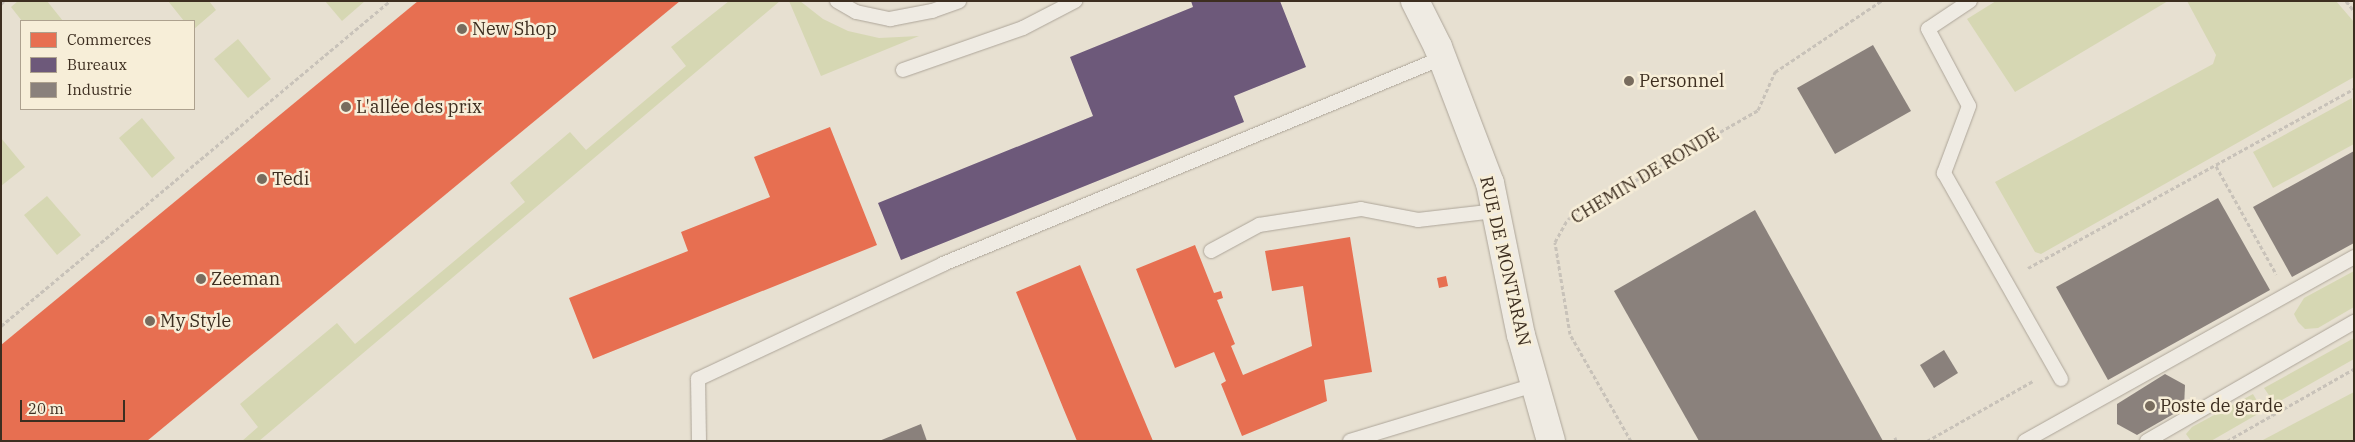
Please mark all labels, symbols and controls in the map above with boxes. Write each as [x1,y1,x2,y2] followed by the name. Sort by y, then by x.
[472,18,557,40] place label: New Shop
[20,20,195,110] legend
[456,23,468,35] marker: New Shop
[67,30,151,49] text: Commerces
[67,55,127,74] text: Bureaux
[1639,70,1724,92] place label: Personnel
[1623,75,1635,87] marker: Personnel
[67,80,132,99] text: Industrie
[356,96,482,118] place label: L'allée des prix
[340,101,352,113] marker: L'allée des prix
[1567,123,1723,229] street label: CHEMIN DE RONDE
[272,168,309,190] place label: Tedi
[256,173,268,185] marker: Tedi
[1475,174,1535,348] street label: RUE DE MONTARAN
[211,268,280,290] place label: Zeeman
[195,273,207,285] marker: Zeeman
[160,310,231,332] place label: My Style
[144,315,156,327] marker: My Style
[22,390,128,422] scale bar
[2160,395,2283,417] place label: Poste de garde
[28,399,64,418] text: 20 m
[2144,400,2156,412] marker: Poste de garde

